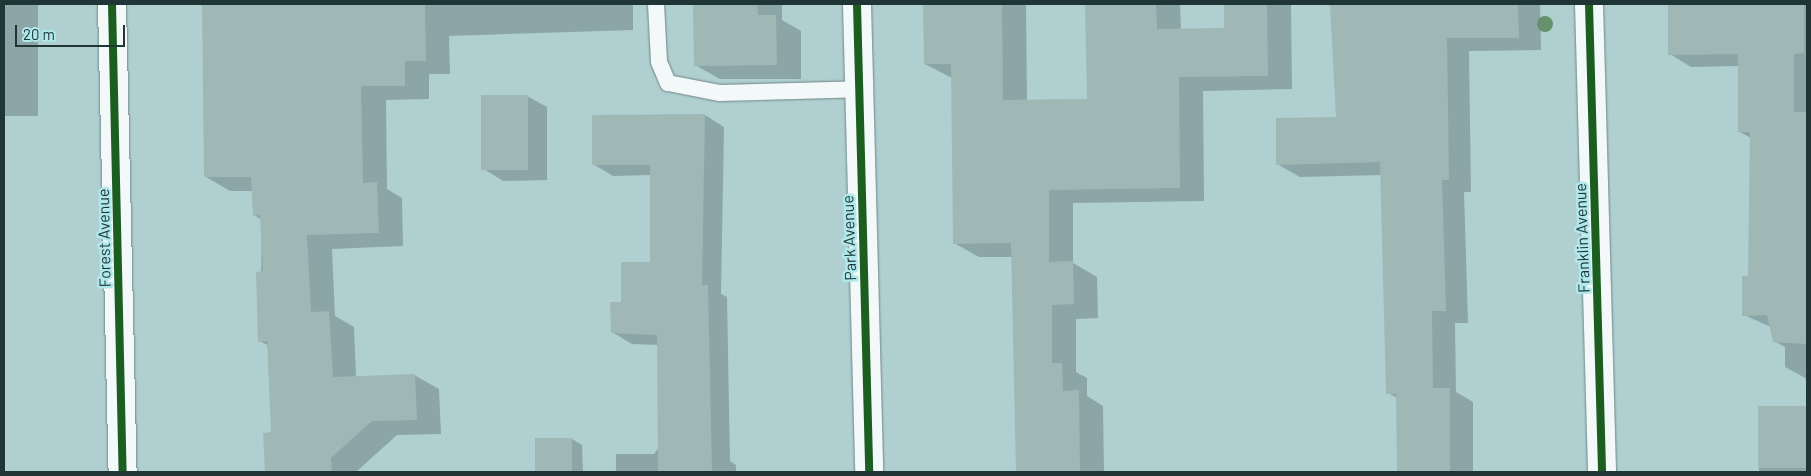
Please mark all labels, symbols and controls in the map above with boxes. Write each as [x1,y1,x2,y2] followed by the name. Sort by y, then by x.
[18,15,128,47] scale bar
[23,25,55,43] text: 20 m
[1570,183,1594,293] street label: Franklin Avenue
[94,188,114,288] street label: Forest Avenue
[838,195,860,281] street label: Park Avenue

